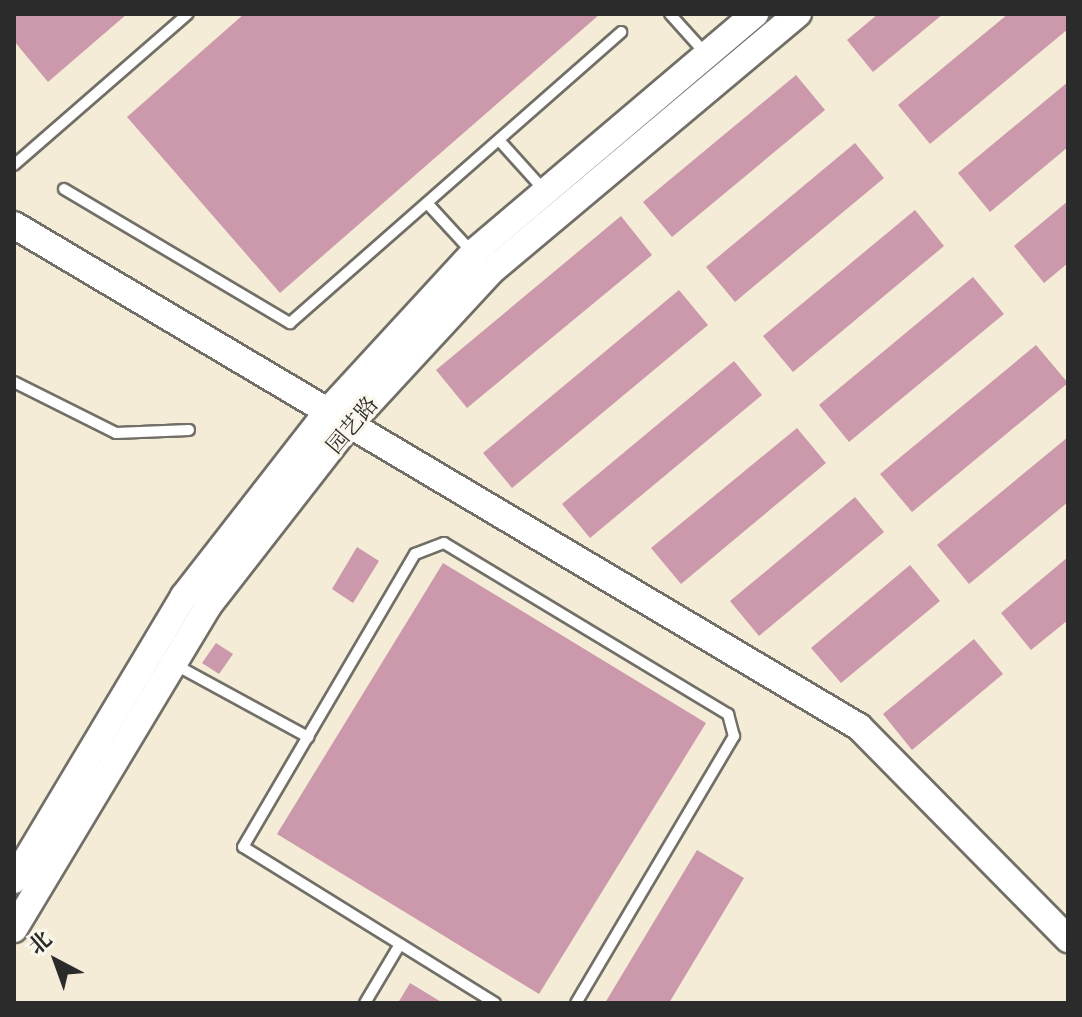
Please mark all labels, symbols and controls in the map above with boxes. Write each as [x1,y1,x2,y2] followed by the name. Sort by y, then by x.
[321,391,383,459] street label: 园艺路
[16,921,96,1001] north arrow
[23,925,57,960] text: 北

